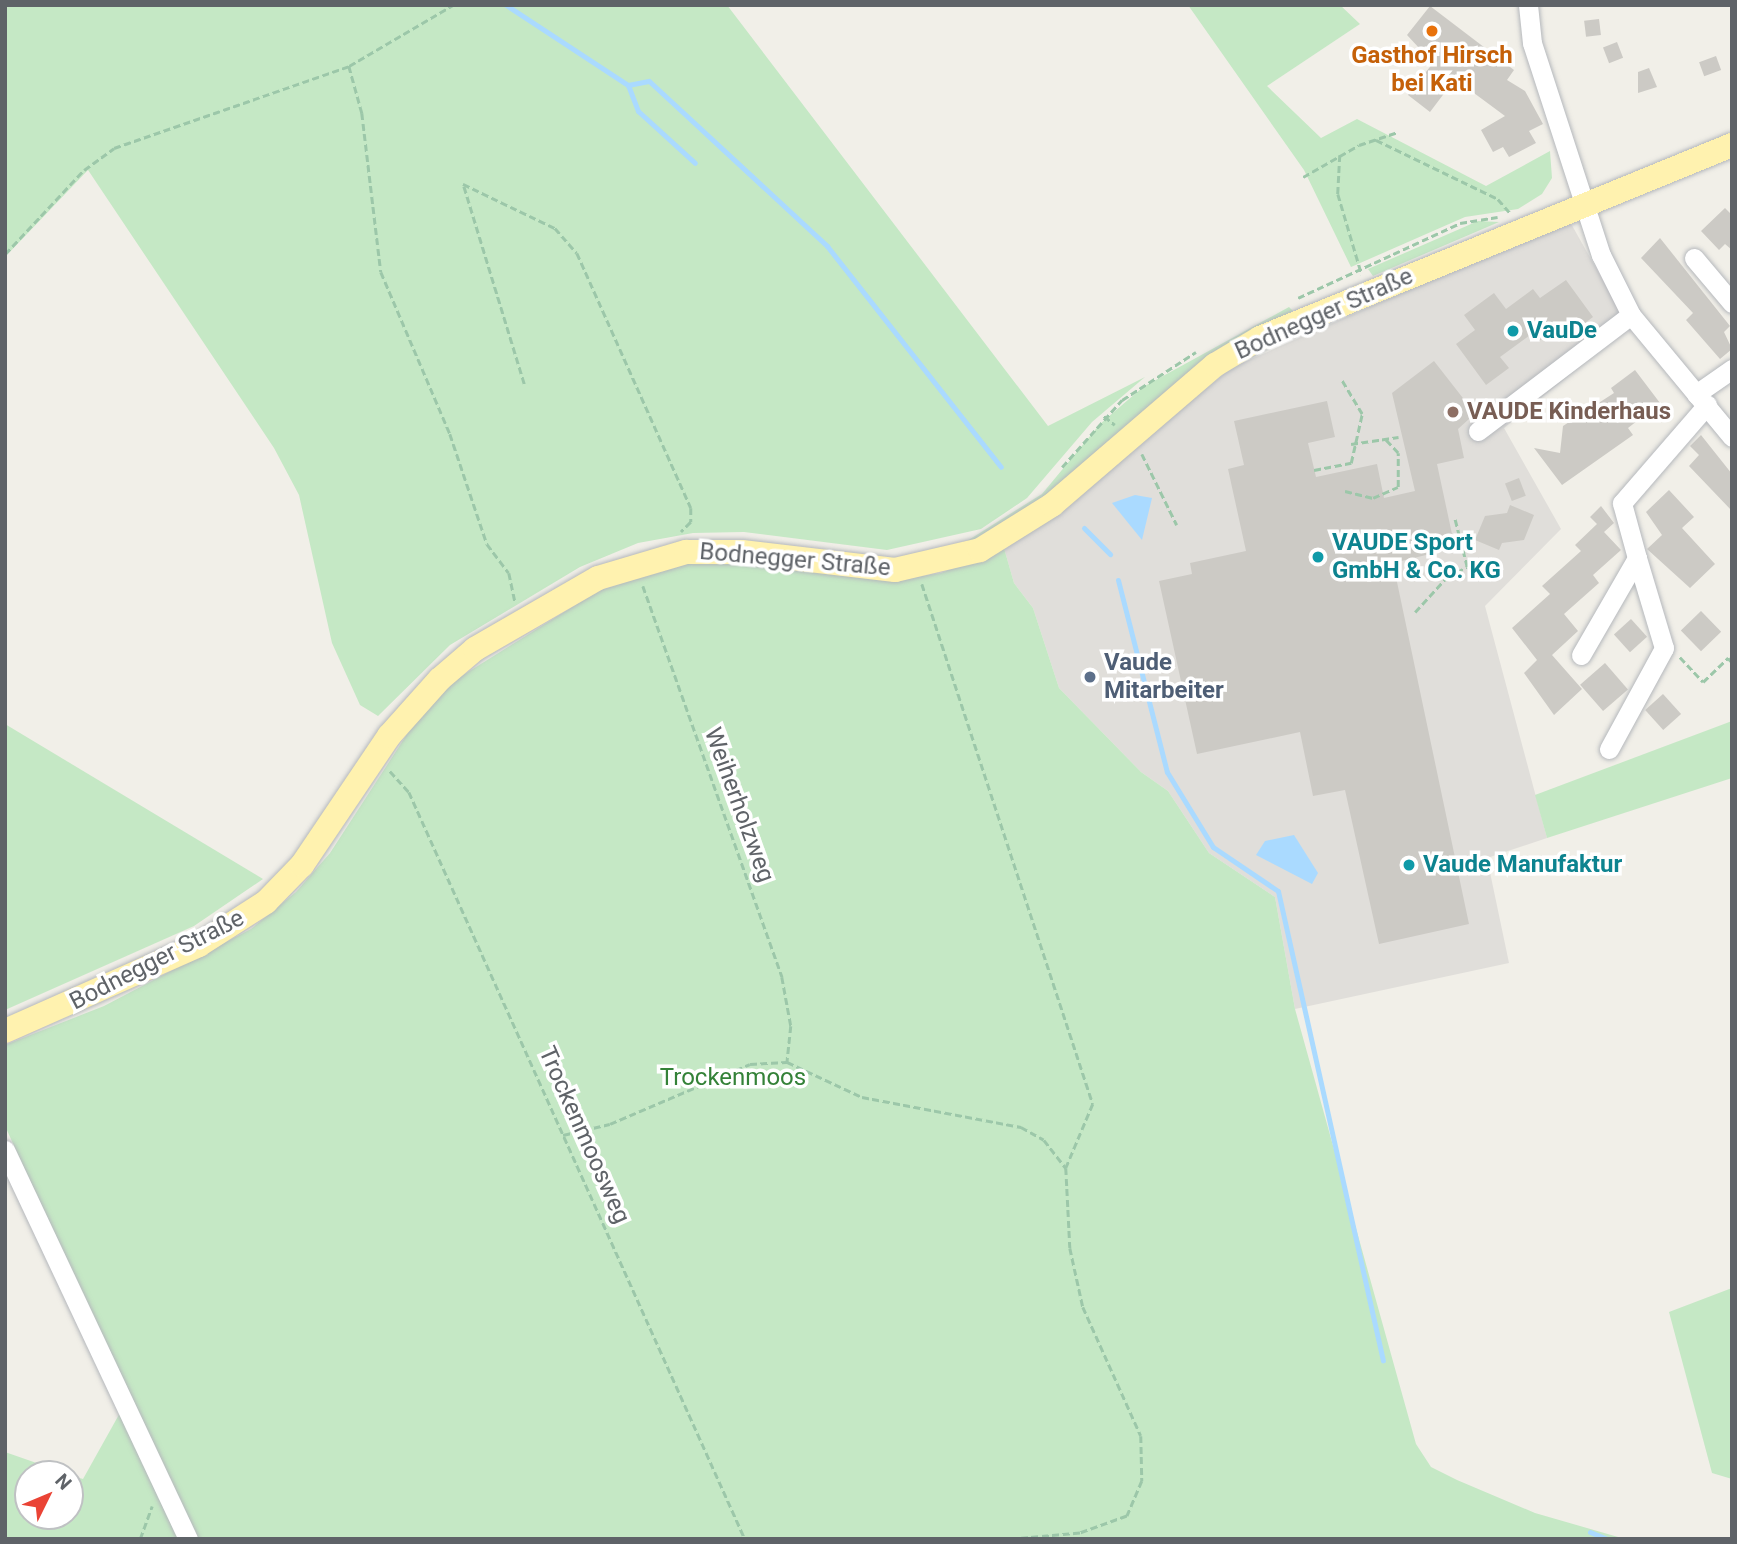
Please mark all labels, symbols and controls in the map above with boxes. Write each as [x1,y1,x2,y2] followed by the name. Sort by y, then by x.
[1424,23,1440,39] marker: Gasthof Hirsch bei Kati
[1351,42,1513,98] place label: Gasthof Hirsch bei Kati
[1231,262,1417,366] street label: Bodnegger Straße
[1527,317,1597,345] place label: VauDe
[1505,323,1521,339] marker: VauDe
[1467,398,1671,426] place label: VAUDE Kinderhaus
[1445,404,1461,420] marker: VAUDE Kinderhaus
[1332,529,1501,585] place label: VAUDE Sport GmbH & Co. KG
[698,537,892,583] street label: Bodnegger Straße
[1310,549,1326,565] marker: VAUDE Sport GmbH & Co. KG
[1104,649,1224,705] place label: Vaude Mitarbeiter
[1082,669,1098,685] marker: Vaude Mitarbeiter
[698,724,780,886] street label: Weiherholzweg
[1423,851,1622,879] place label: Vaude Manufaktur
[1401,857,1417,873] marker: Vaude Manufaktur
[65,904,249,1016] street label: Bodnegger Straße
[532,1042,636,1228] street label: Trockenmoosweg
[660,1064,806,1092] park label: Trockenmoos
[14,1460,84,1530] north arrow
[50,1469,76,1494] text: N

